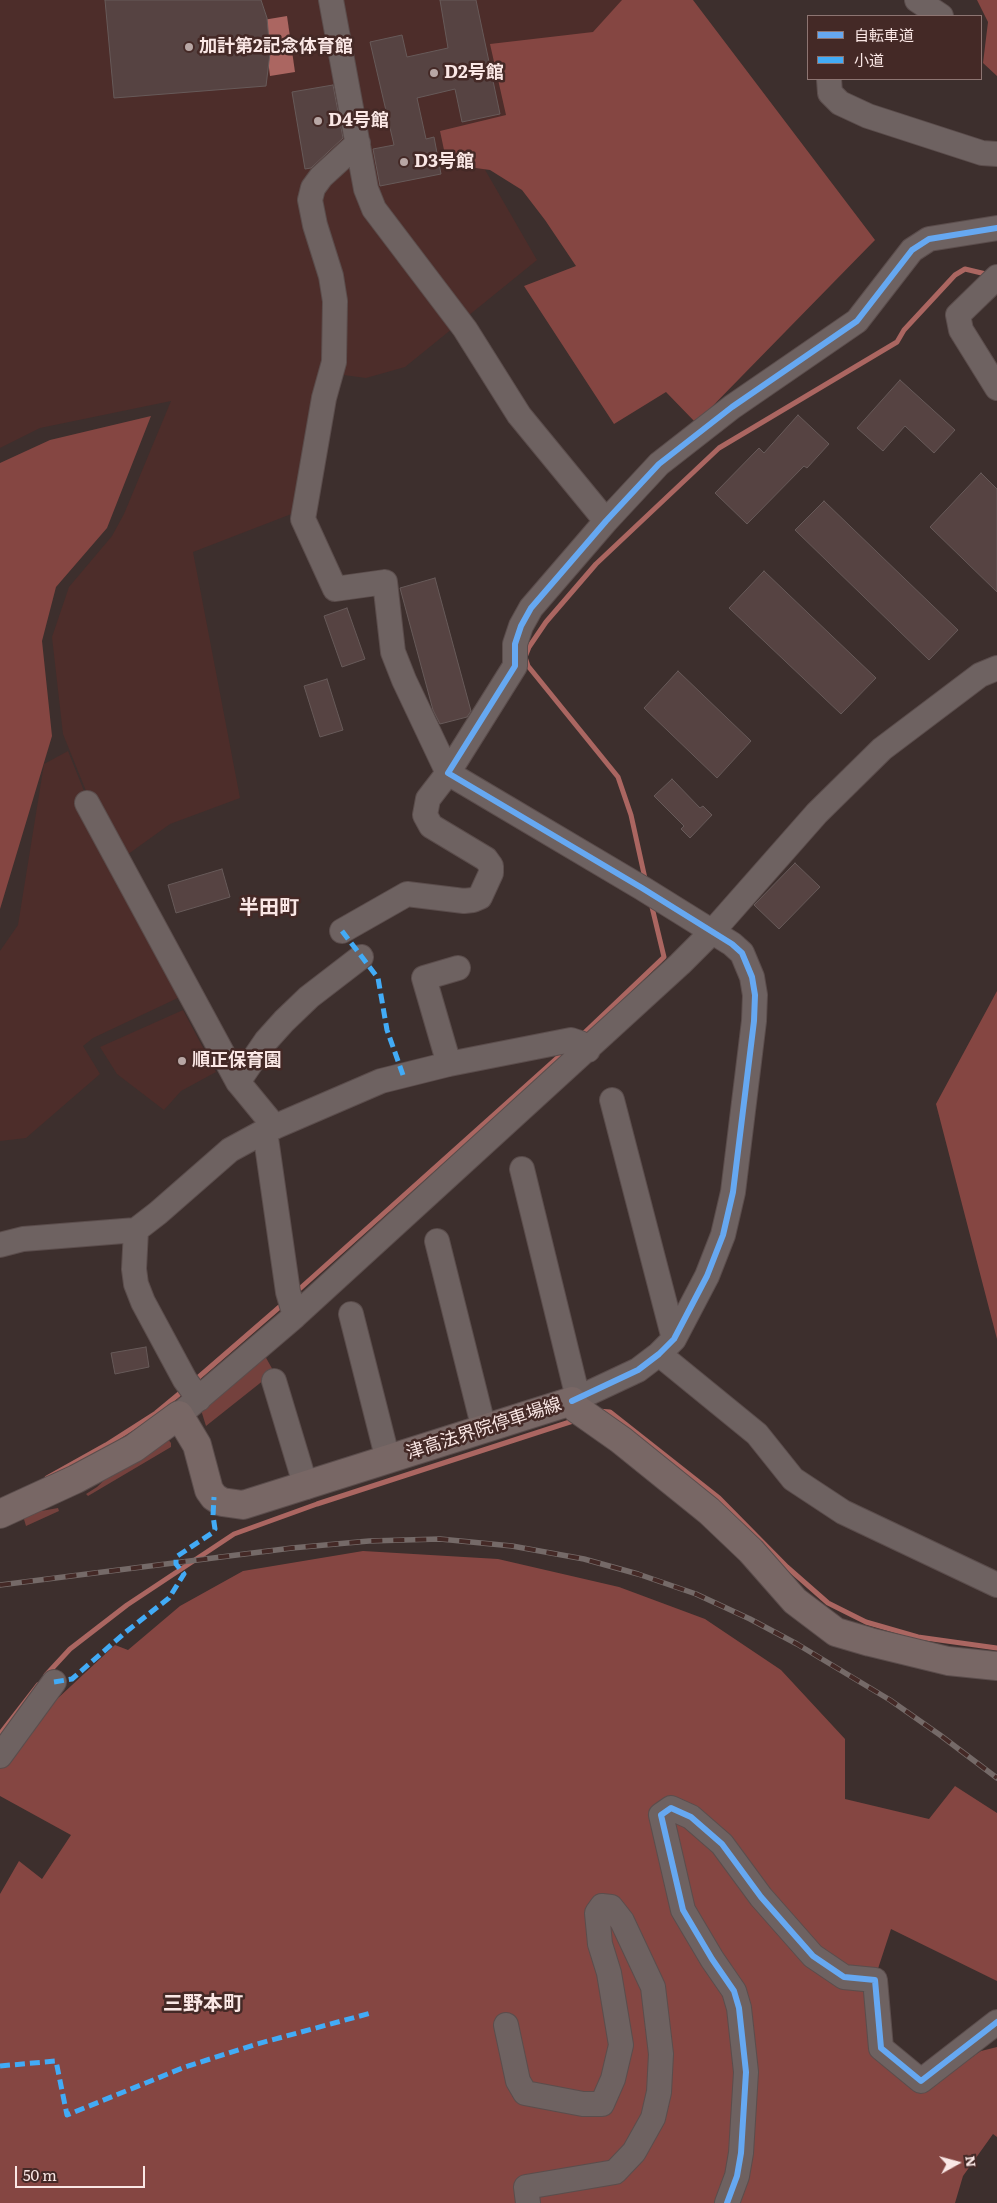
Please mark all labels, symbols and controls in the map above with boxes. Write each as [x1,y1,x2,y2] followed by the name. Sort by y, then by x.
[807,15,982,80] legend
[854,23,914,46] text: 自転車道
[199,36,353,58] place label: 加計第2記念体育館
[183,41,195,53] marker: 加計第2記念体育館
[854,48,884,71] text: 小道
[444,62,504,84] place label: D2号館
[428,67,440,79] marker: D2号館
[328,110,389,132] place label: D4号館
[312,115,324,127] marker: D4号館
[414,151,474,173] place label: D3号館
[398,156,410,168] marker: D3号館
[239,896,299,920] district label: 半田町
[192,1050,282,1072] place label: 順正保育園
[176,1055,188,1067] marker: 順正保育園
[404,1394,564,1464] street label: 津高法界院停車場線
[163,1992,243,2016] district label: 三野本町
[932,2138,982,2188] north arrow
[961,2154,983,2168] text: N
[18,2156,148,2188] scale bar
[23,2163,57,2186] text: 50 m

